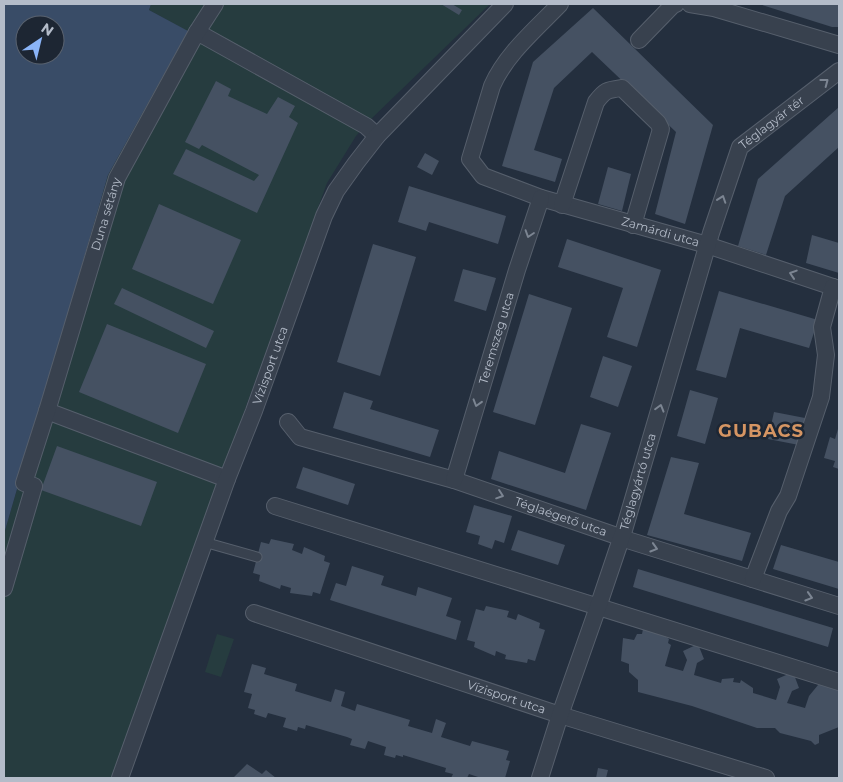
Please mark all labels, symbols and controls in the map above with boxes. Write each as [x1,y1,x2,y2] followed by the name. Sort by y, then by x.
[15,15,65,65] north arrow
[38,19,57,40] text: N
[820,79,829,88] one-way arrow
[736,92,807,152] street label: Téglagyár tér
[88,175,124,252] street label: Duna sétány
[716,195,726,204] one-way arrow
[620,213,701,250] street label: Zamárdi utca
[525,229,535,238] one-way arrow
[789,269,798,279] one-way arrow
[475,290,517,386] street label: Teremszeg utca
[249,324,291,406] street label: Vízisport utca
[472,398,482,406] one-way arrow
[654,404,664,412] one-way arrow
[718,420,804,442] district label: GUBACS
[616,431,659,532] street label: Téglagyártó utca
[495,489,504,499] one-way arrow
[513,493,609,539] street label: Téglaégető utca
[649,543,657,553] one-way arrow
[804,591,812,601] one-way arrow
[465,677,548,717] street label: Vízisport utca

